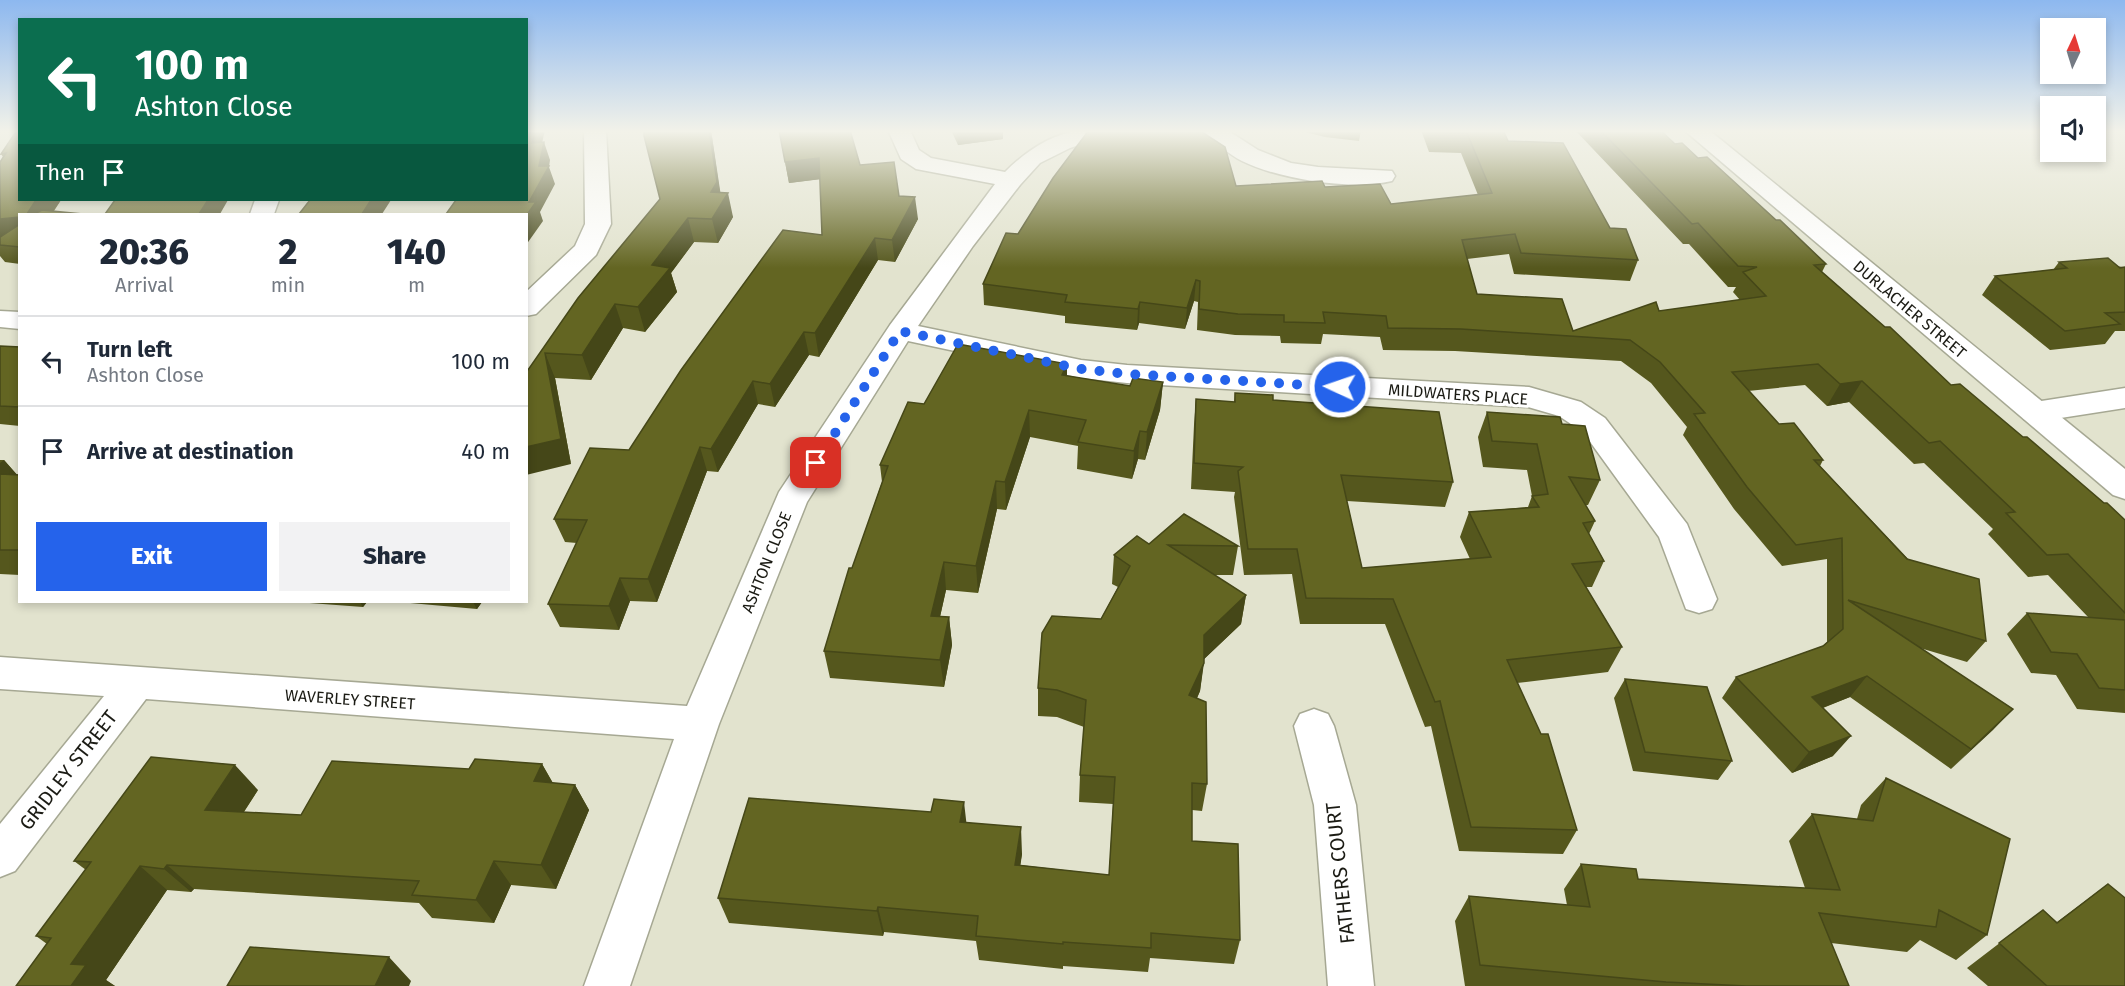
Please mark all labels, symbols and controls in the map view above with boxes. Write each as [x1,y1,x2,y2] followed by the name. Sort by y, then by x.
[2040,18,2106,84] north arrow
[2040,18,2106,162] map controls
[135,40,249,90] text: 100 m
[36,42,114,120] icon: left
[135,91,293,123] text: Ashton Close
[2040,96,2106,162] button: sound
[97,156,130,189] icon: arrive
[36,159,85,186] text: Then
[100,230,189,274] text: 20:36
[279,230,297,274] text: 2
[387,230,446,274] text: 140
[1849,257,1971,363] street label: DURLACHER STREET
[115,273,174,297] text: Arrival
[271,273,305,297] text: min
[408,273,425,297] text: m
[87,336,172,363] text: Turn left
[36,345,69,378] icon: left
[451,348,510,375] text: 100 m
[1308,355,1372,419] position arrow
[87,363,204,387] text: Ashton Close
[1387,380,1529,409] street label: MILDWATERS PLACE
[36,435,69,468] icon: arrive
[790,437,841,488] pin
[87,438,294,465] text: Arrive at destination
[461,438,510,465] text: 40 m
[799,446,832,479] icon: arrive
[738,509,795,615] street label: ASHTON CLOSE
[36,522,267,591] button: Exit
[279,522,510,591] button: Share
[284,685,416,714] street label: WAVERLEY STREET
[14,705,122,835] street label: GRIDLEY STREET
[1321,800,1359,945] street label: FATHERS COURT

